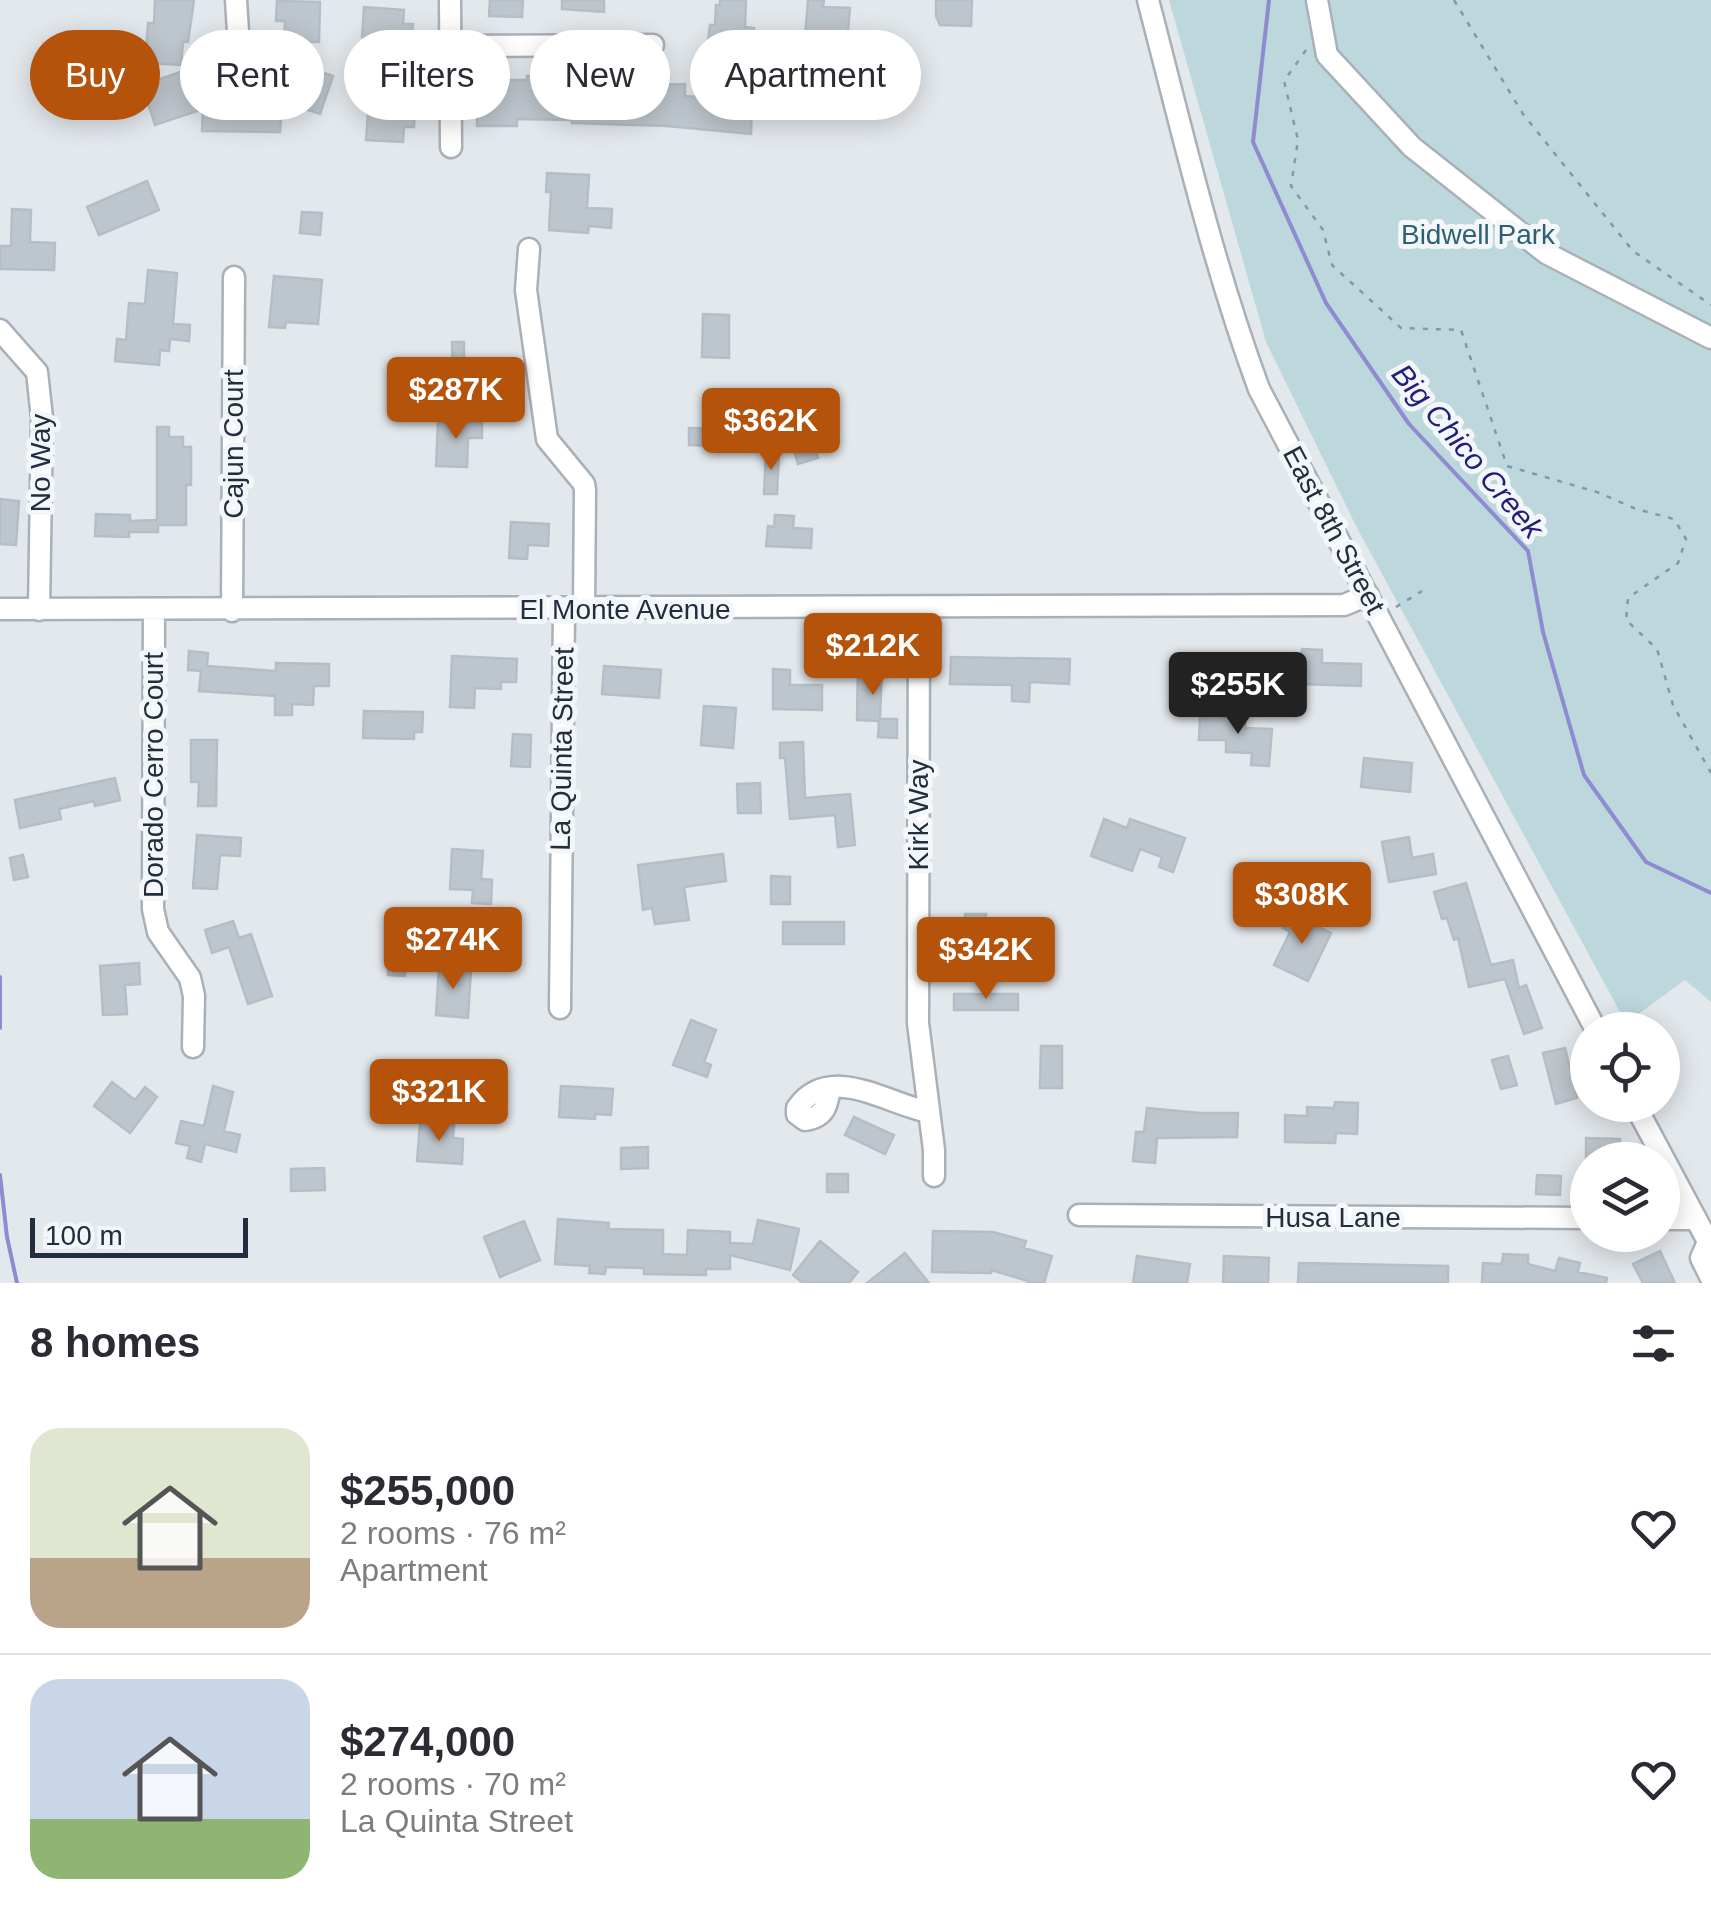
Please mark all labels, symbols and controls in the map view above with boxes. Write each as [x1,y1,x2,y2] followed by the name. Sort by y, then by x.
[30,30,160,120] chip: Buy
[180,30,324,120] chip: Rent
[344,30,510,120] chip: Filters
[530,30,670,120] chip: New
[690,30,921,120] chip: Apartment
[1401,219,1556,250] park label: Bidwell Park
[386,357,526,442] pin: $287K
[1386,357,1552,546] water label: Big Chico Creek
[218,369,249,519] street label: Cajun Court
[409,371,503,407] text: $287K
[701,388,841,473] pin: $362K
[724,402,818,438] text: $362K
[25,414,56,512] street label: No Way
[1277,441,1391,619] street label: East 8th Street
[519,594,731,625] street label: El Monte Avenue
[803,613,943,698] pin: $212K
[826,627,920,663] text: $212K
[545,647,579,851] street label: La Quinta Street
[138,652,169,898] street label: Dorado Cerro Court
[1168,652,1308,737] pin: $255K
[1191,666,1285,702] text: $255K
[903,760,934,870] street label: Kirk Way
[1232,862,1372,947] pin: $308K
[1255,876,1349,912] text: $308K
[383,907,523,992] pin: $274K
[916,917,1056,1002] pin: $342K
[406,921,500,957] text: $274K
[939,931,1033,967] text: $342K
[1570,1012,1680,1252] map controls
[1570,1012,1680,1122] button: locate
[369,1059,509,1144] pin: $321K
[392,1073,486,1109] text: $321K
[1570,1142,1680,1252] button: layers
[1265,1202,1401,1233] street label: Husa Lane
[30,1213,248,1258] scale bar
[45,1220,123,1251] text: 100 m
[1626,1316,1681,1371] icon: filters
[30,1319,200,1366] text: 8 homes
[340,1467,515,1514] text: $255,000
[110,1468,230,1588] icon: home
[1626,1501,1681,1556] icon: heart
[340,1515,566,1551] text: 2 rooms · 76 m²
[340,1552,488,1588] text: Apartment
[340,1718,515,1765] text: $274,000
[110,1719,230,1839] icon: home
[1626,1752,1681,1807] icon: heart
[340,1766,566,1802] text: 2 rooms · 70 m²
[340,1803,573,1839] text: La Quinta Street

